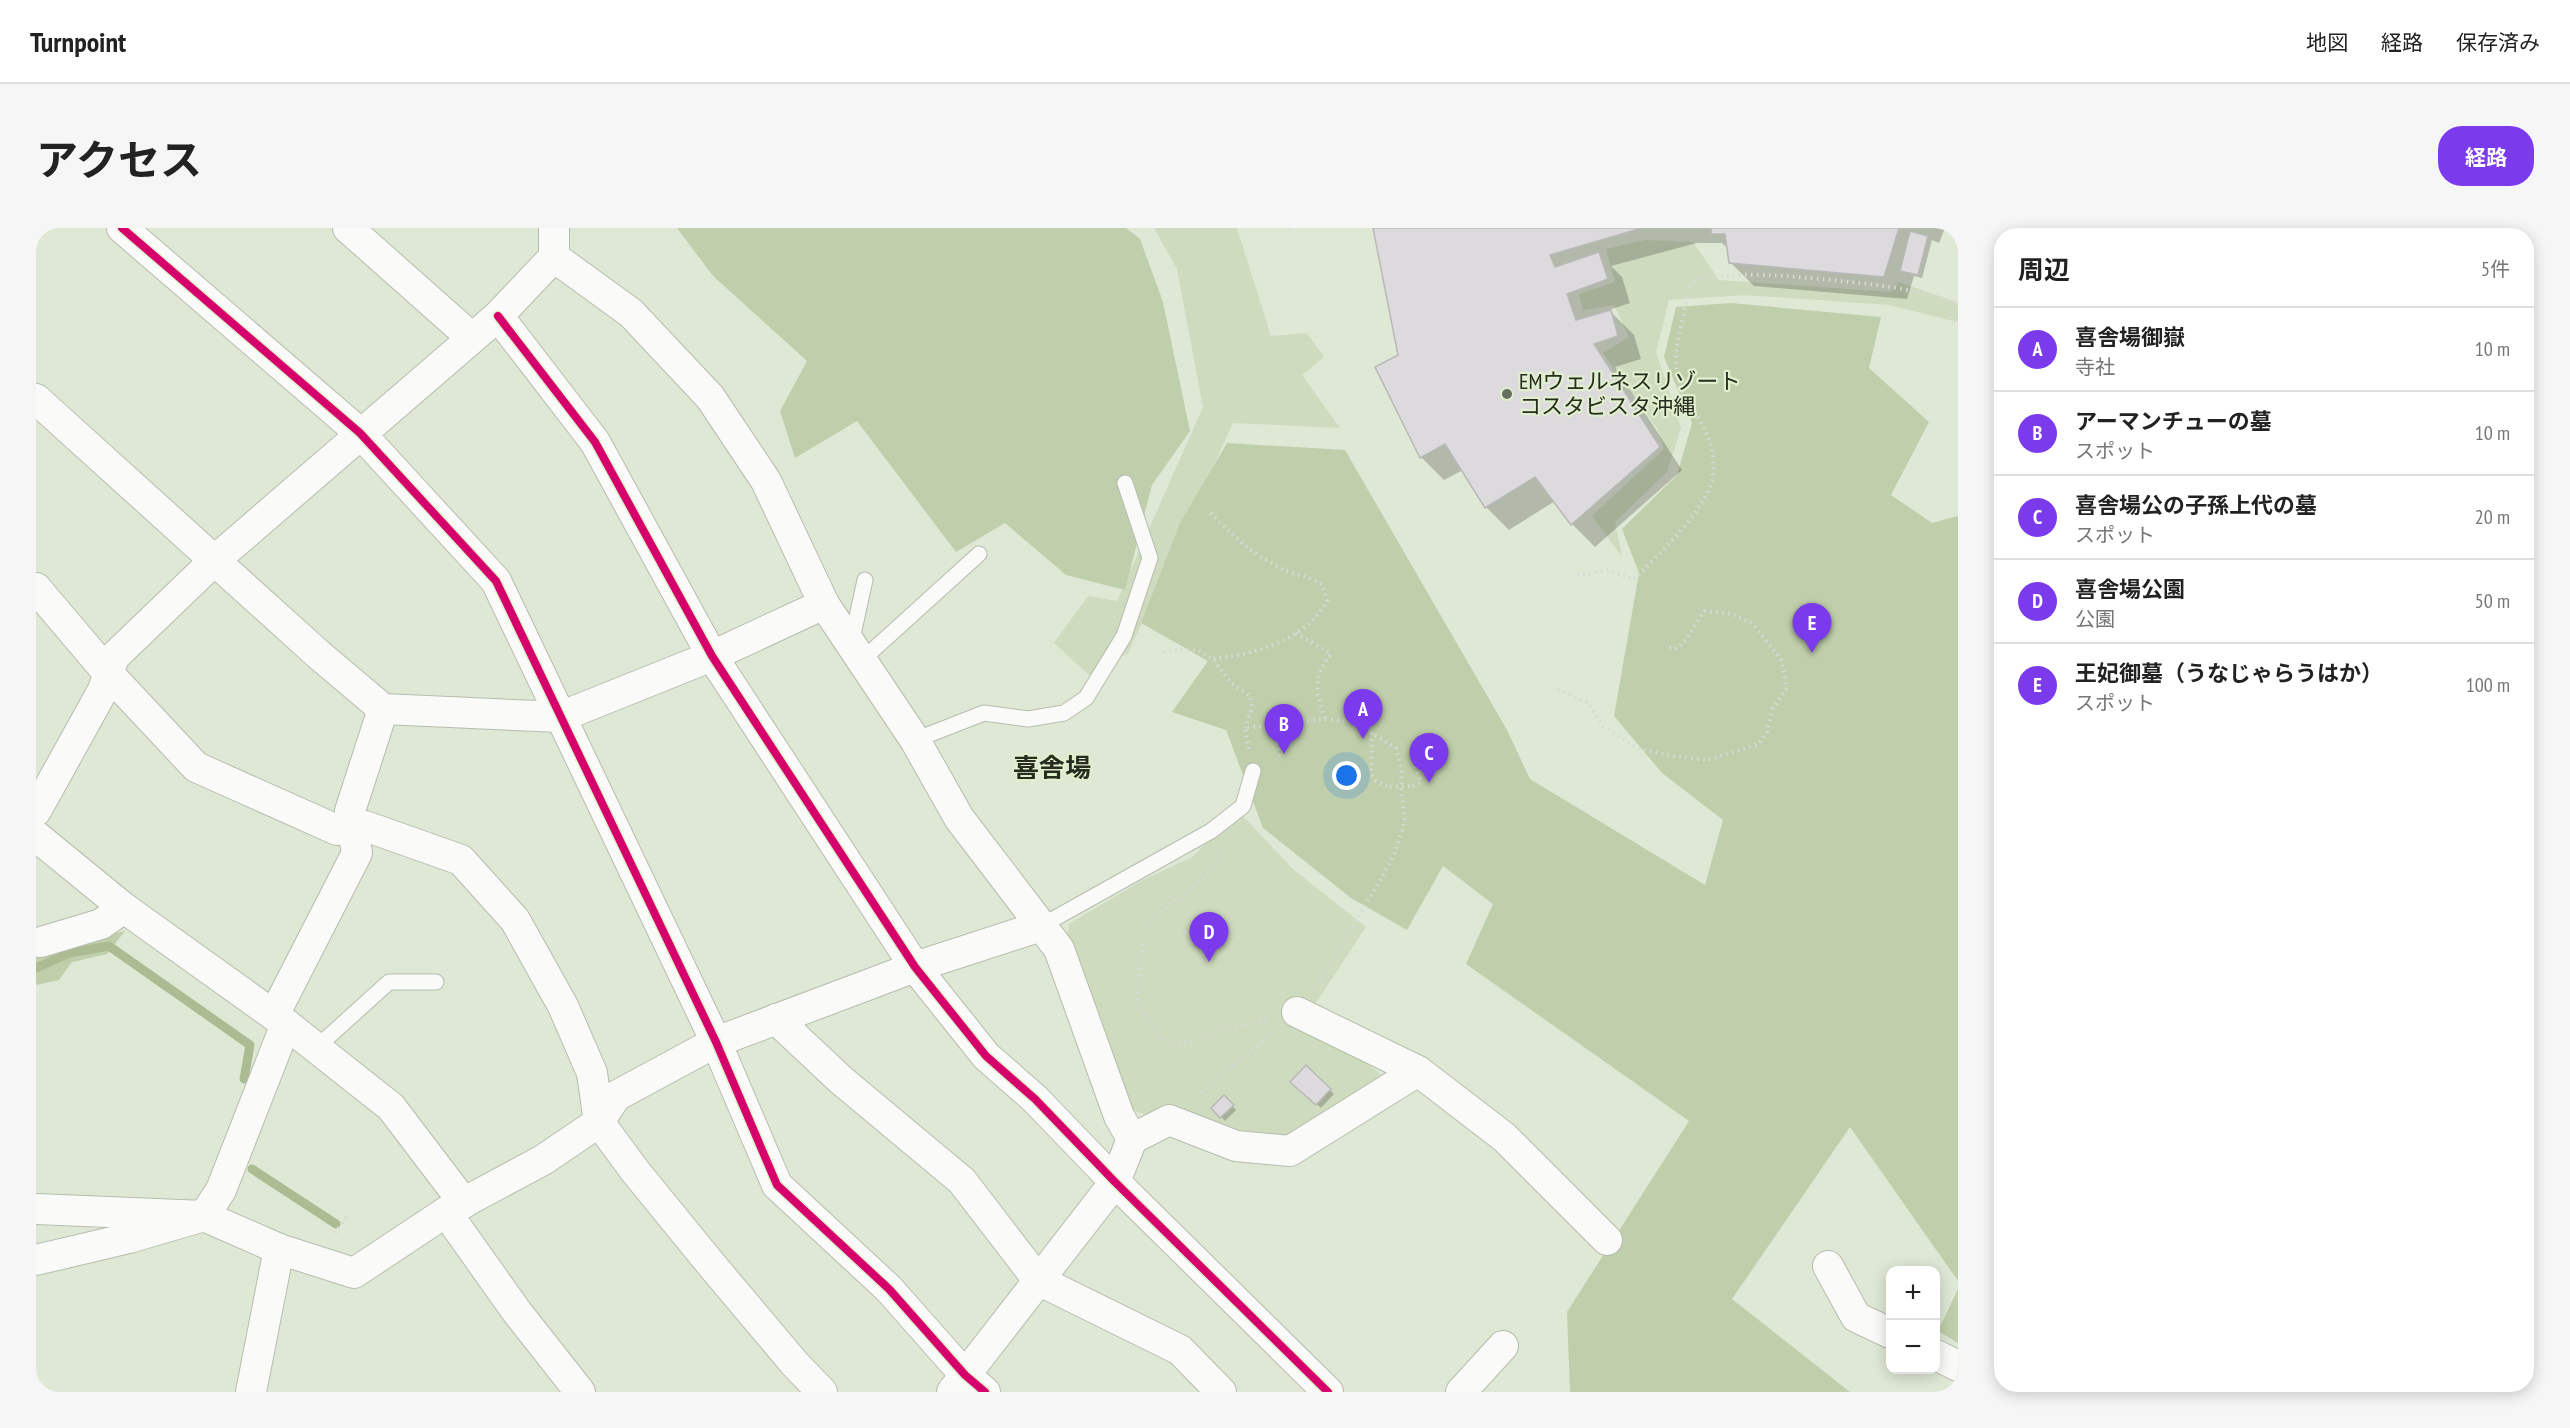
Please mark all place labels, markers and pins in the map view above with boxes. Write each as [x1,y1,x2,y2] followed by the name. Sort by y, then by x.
[1519,367,1740,420] place label: EMウェルネスリゾート コスタビスタ沖縄
[1500,387,1514,401] marker: EMウェルネスリゾート コスタビスタ沖縄
[1792,604,1832,653] pin: E
[1344,690,1382,739] pin: A
[1264,704,1304,754] pin: B
[1410,734,1448,783] pin: C
[1190,912,1228,962] pin: D

